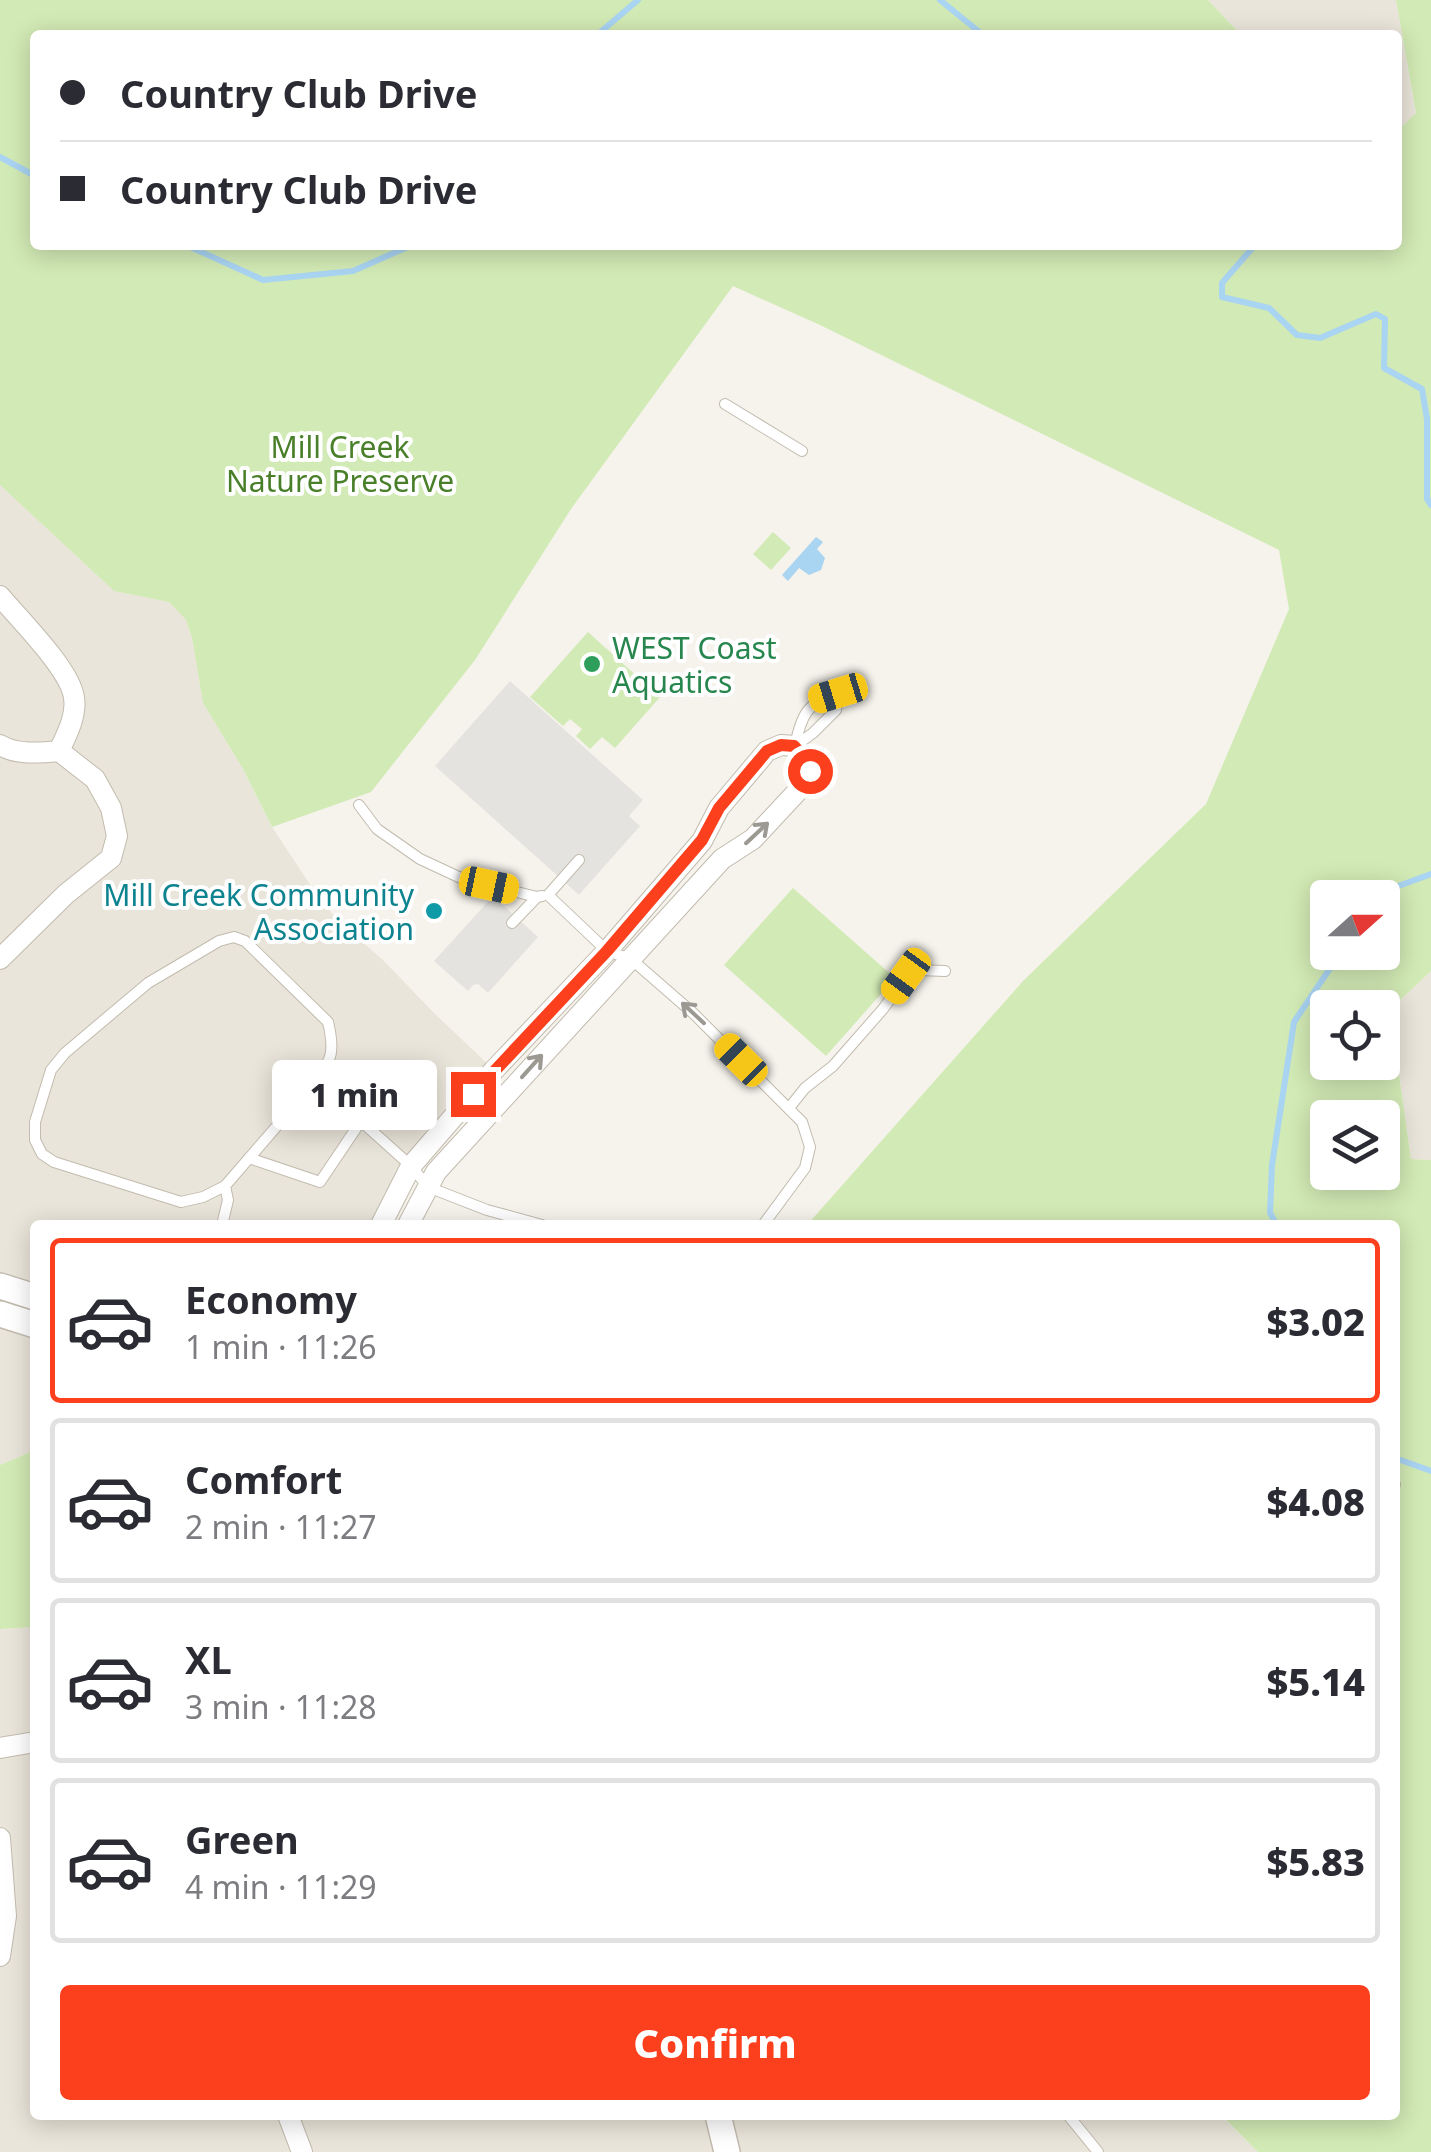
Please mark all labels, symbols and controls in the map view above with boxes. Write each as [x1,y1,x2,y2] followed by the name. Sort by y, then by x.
[120,67,477,119] text: Country Club Drive
[120,163,477,215] text: Country Club Drive
[226,426,454,501] park label: Mill Creek Nature Preserve
[612,627,777,702] place label: WEST Coast Aquatics
[581,653,603,675] marker: WEST Coast Aquatics
[805,670,871,716] car
[788,749,833,794] route start
[744,822,769,845] one-way arrow
[457,864,521,906] car
[103,874,415,949] place label: Mill Creek Community Association
[1310,880,1400,970] north arrow
[1310,880,1400,1190] map controls
[423,900,445,922] marker: Mill Creek Community Association
[876,943,936,1009] car
[1310,990,1400,1080] button: locate
[681,1002,706,1025] one-way arrow
[709,1028,773,1092] car
[520,1054,543,1079] one-way arrow
[273,1059,438,1129] callout: 1 min
[451,1072,496,1117] route end
[310,1073,399,1116] text: 1 min
[1310,1100,1400,1190] button: layers
[185,1273,357,1325] text: Economy
[65,1276,155,1366] icon: car
[1266,1295,1365,1347] text: $3.02
[185,1325,377,1368] text: 1 min · 11:26
[185,1453,342,1505] text: Comfort
[65,1456,155,1546] icon: car
[1266,1475,1365,1527] text: $4.08
[185,1505,377,1548] text: 2 min · 11:27
[185,1633,232,1685] text: XL
[65,1636,155,1726] icon: car
[1266,1655,1365,1707] text: $5.14
[185,1685,377,1728] text: 3 min · 11:28
[185,1813,299,1865] text: Green
[65,1816,155,1906] icon: car
[1266,1835,1365,1887] text: $5.83
[185,1865,377,1908] text: 4 min · 11:29
[60,1985,1370,2100] button: Confirm

